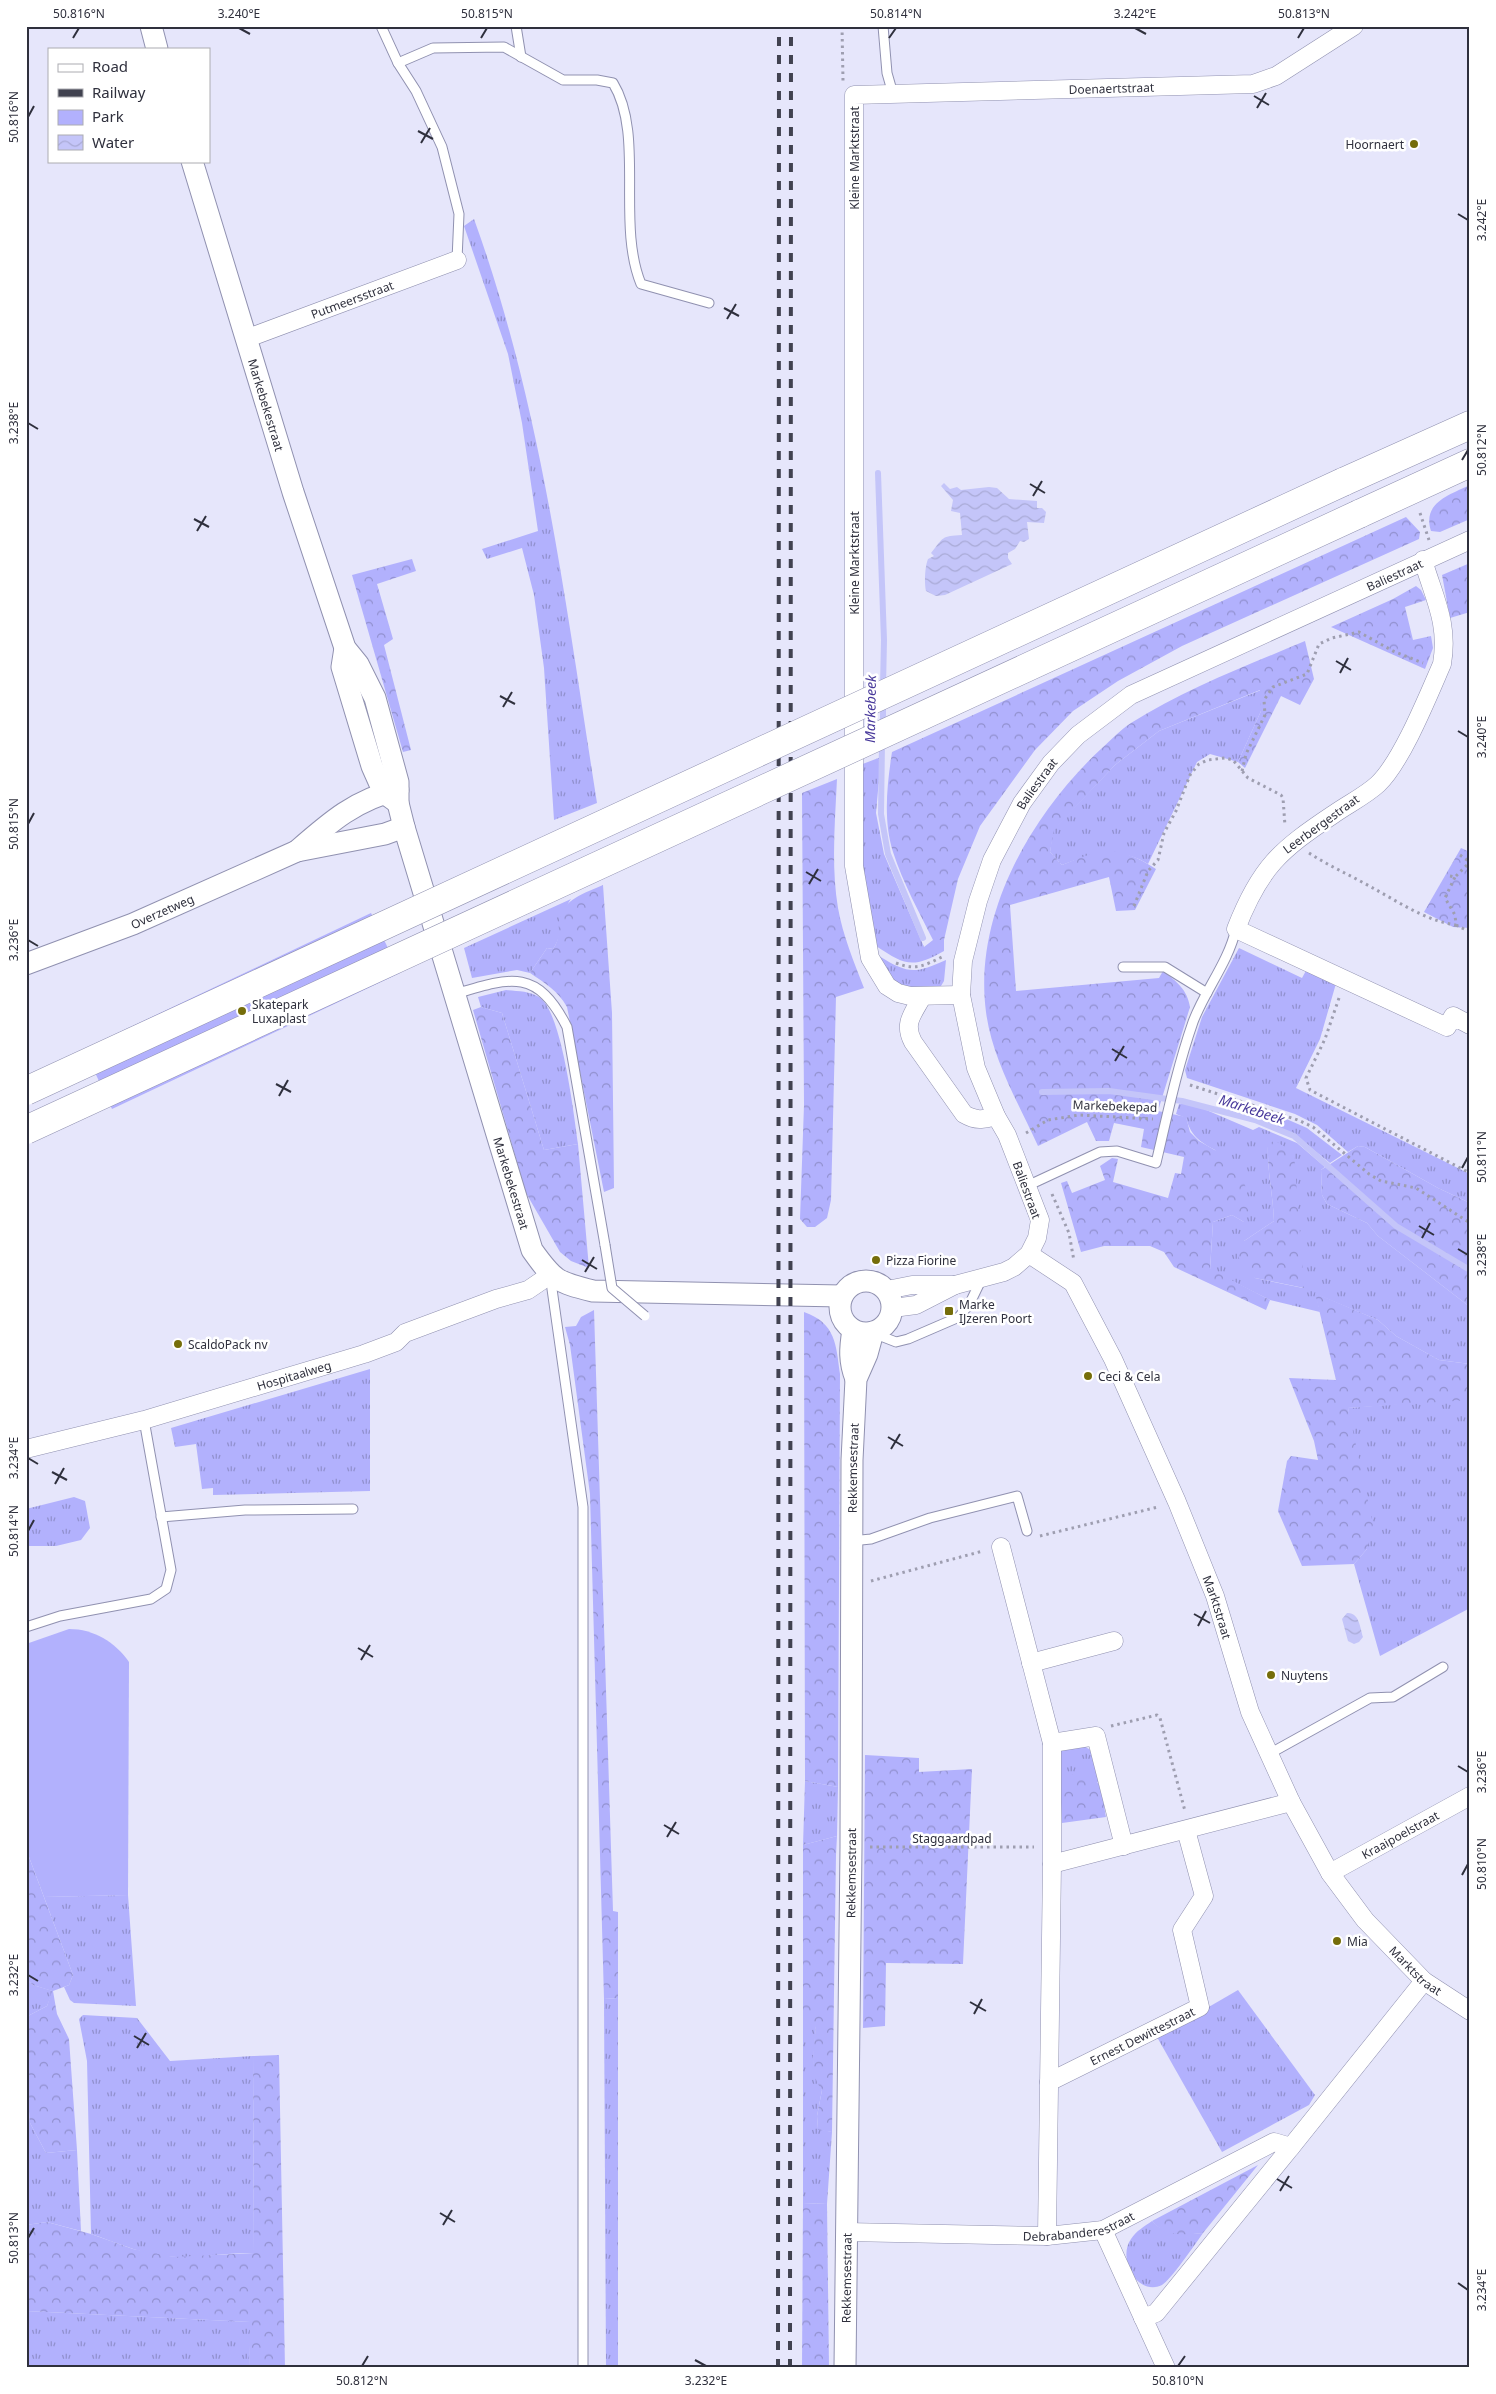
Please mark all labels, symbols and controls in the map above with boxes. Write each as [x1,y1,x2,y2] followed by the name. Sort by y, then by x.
[53,5,105,22] text: 50.816°N
[218,5,260,22] text: 3.240°E
[461,5,513,22] text: 50.815°N
[870,5,922,22] text: 50.814°N
[1114,5,1156,22] text: 3.242°E
[1278,5,1330,22] text: 50.813°N
[48,48,210,162] legend
[92,56,128,76] text: Road
[1068,78,1155,98] street label: Doenaertstraat
[92,82,146,102] text: Railway
[5,91,22,143] text: 50.816°N
[92,106,124,126] text: Park
[846,106,863,210] street label: Kleine Marktstraat
[92,132,134,152] text: Water
[1345,136,1405,153] place label: Hoornaert
[1408,138,1420,150] marker: Hoornaert
[1473,199,1490,241] text: 3.242°E
[308,276,396,322] street label: Putmeersstraat
[244,357,289,454] street label: Markebekestraat
[5,402,22,444] text: 3.238°E
[1473,424,1490,476] text: 50.812°N
[846,511,863,615] street label: Kleine Marktstraat
[1364,554,1426,595] street label: Baliestraat
[860,674,880,743] water label: Markebeek
[1473,716,1490,758] text: 3.240°E
[1012,753,1061,812] street label: Baliestraat
[1279,790,1363,857] street label: Leerbergestraat
[5,798,22,850] text: 50.815°N
[128,890,196,933] street label: Overzetweg
[5,919,22,961] text: 3.236°E
[252,996,309,1027] place label: Skatepark Luxaplast
[236,1005,248,1017] marker: Skatepark Luxaplast
[1217,1089,1288,1129] water label: Markebeek
[1072,1096,1158,1116] street label: Markebekepad
[1473,1131,1490,1183] text: 50.811°N
[490,1135,534,1232] street label: Markebekestraat
[1009,1159,1045,1222] street label: Baliestraat
[1473,1234,1490,1276] text: 3.238°E
[886,1252,957,1269] place label: Pizza Fiorine
[870,1254,882,1266] marker: Pizza Fiorine
[959,1296,1033,1327] place label: Marke IJzeren Poort
[943,1305,955,1317] marker: Marke IJzeren Poort
[188,1336,269,1353] place label: ScaldoPack nv
[172,1338,184,1350] marker: ScaldoPack nv
[255,1356,333,1394] street label: Hospitaalweg
[1098,1368,1160,1385] place label: Ceci & Cela
[1082,1370,1094,1382] marker: Ceci & Cela
[843,1422,862,1513] street label: Rekkemsestraat
[5,1437,22,1479] text: 3.234°E
[5,1505,22,1557] text: 50.814°N
[1199,1573,1236,1642] street label: Marktstraat
[1281,1667,1328,1684] place label: Nuytens
[1265,1669,1277,1681] marker: Nuytens
[1473,1751,1490,1793] text: 3.236°E
[1358,1806,1442,1863] street label: Kraaipoelstraat
[842,1827,860,1918] street label: Rekkemsestraat
[912,1830,992,1847] street label: Staggaardpad
[1473,1838,1490,1890] text: 50.810°N
[1347,1933,1368,1950] place label: Mia
[1331,1935,1343,1947] marker: Mia
[1386,1942,1446,1999] street label: Marktstraat
[5,1954,22,1996] text: 3.232°E
[1087,2002,1198,2069] street label: Ernest Dewittestraat
[1023,2207,1137,2245] street label: Debrabanderestraat
[5,2212,22,2264] text: 50.813°N
[837,2232,855,2323] street label: Rekkemsestraat
[1473,2269,1490,2311] text: 3.234°E
[336,2372,388,2389] text: 50.812°N
[685,2372,727,2389] text: 3.232°E
[1152,2372,1204,2389] text: 50.810°N

